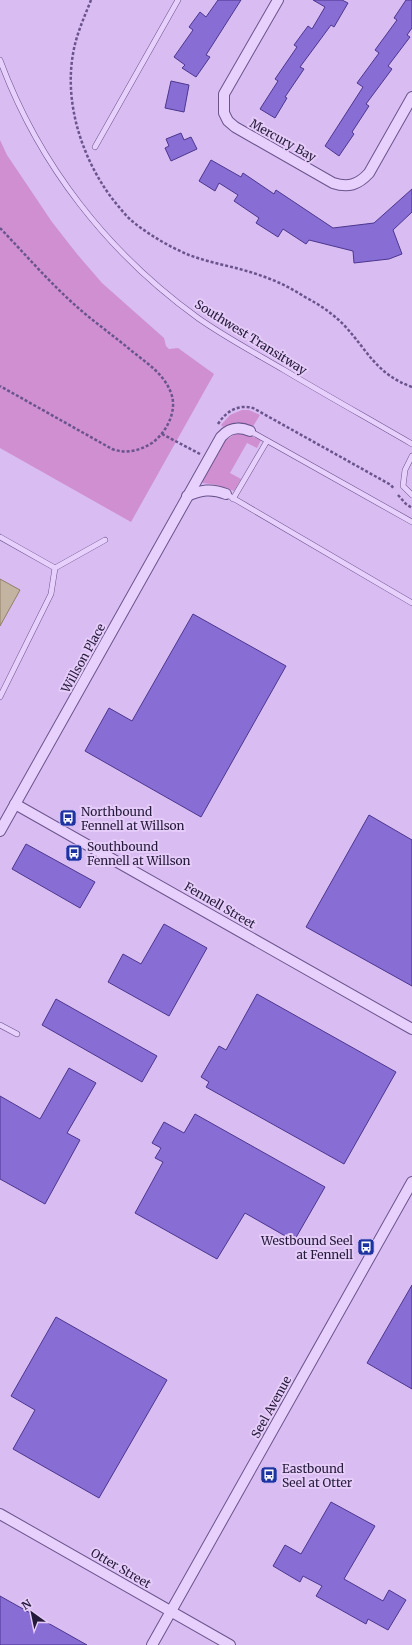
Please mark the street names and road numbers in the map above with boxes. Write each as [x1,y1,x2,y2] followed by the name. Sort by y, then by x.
[247,116,319,164] street label: Mercury Bay
[192,296,310,378] street label: Southwest Transitway
[57,621,108,696] street label: Willson Place
[182,879,259,932] street label: Fennell Street
[248,1373,294,1441] street label: Seel Avenue
[88,1545,154,1591] street label: Otter Street

